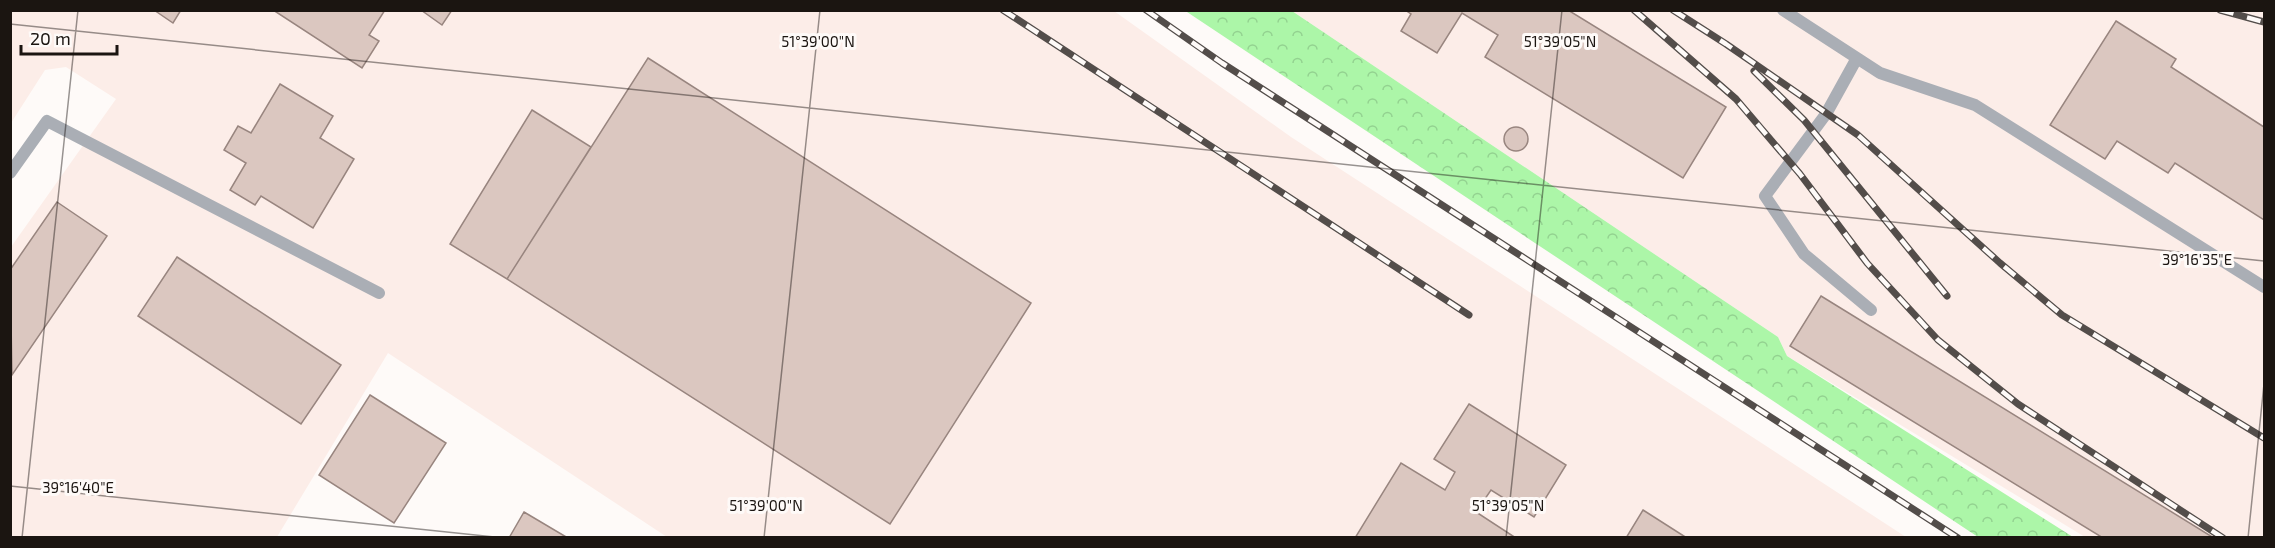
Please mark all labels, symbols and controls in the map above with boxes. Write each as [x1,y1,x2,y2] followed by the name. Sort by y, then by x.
[21,18,117,56] scale bar
[30,27,71,49] text: 20 m
[781,32,855,50] text: 51°39'00"N
[1524,32,1596,50] text: 51°39'05"N
[2162,250,2232,268] text: 39°16'35"E
[42,478,114,496] text: 39°16'40"E
[729,496,803,514] text: 51°39'00"N
[1472,496,1544,514] text: 51°39'05"N

